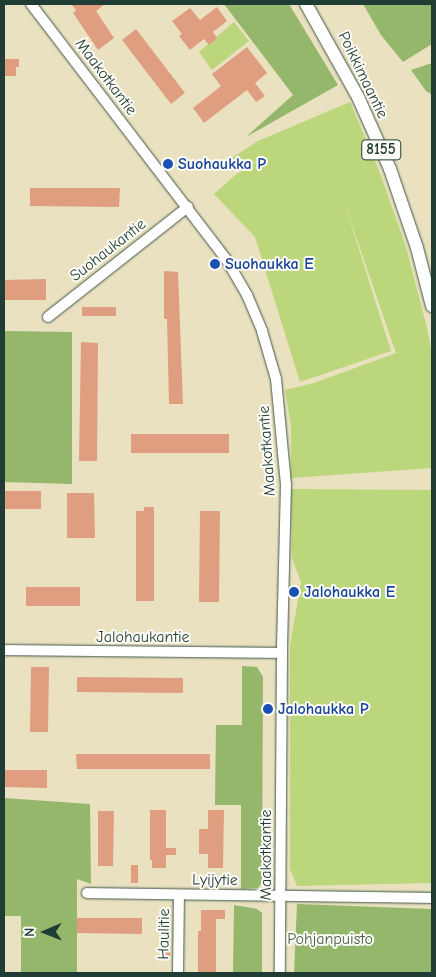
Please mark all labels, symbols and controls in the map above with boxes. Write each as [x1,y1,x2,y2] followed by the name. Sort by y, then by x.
[334,28,392,122] street label: Poikkimaantie
[71,35,141,119] street label: Maakotkantie
[361,138,401,162] road number: 8155
[178,154,266,174] place label: Suohaukka P
[162,158,174,170] marker: Suohaukka P
[66,214,150,286] street label: Suohaukantie
[225,254,314,274] place label: Suohaukka E
[209,258,221,270] marker: Suohaukka E
[254,405,280,497] street label: Maakotkantie
[304,582,395,602] place label: Jalohaukka E
[288,586,300,598] marker: Jalohaukka E
[96,627,190,647] street label: Jalohaukantie
[278,699,369,719] place label: Jalohaukka P
[262,703,274,715] marker: Jalohaukka P
[256,810,276,900] street label: Maakotkantie
[192,870,238,890] street label: Lyijytie
[20,907,70,957] north arrow
[154,908,174,960] street label: Haulitie
[21,928,38,937] text: N
[287,929,373,949] park label: Pohjanpuisto

